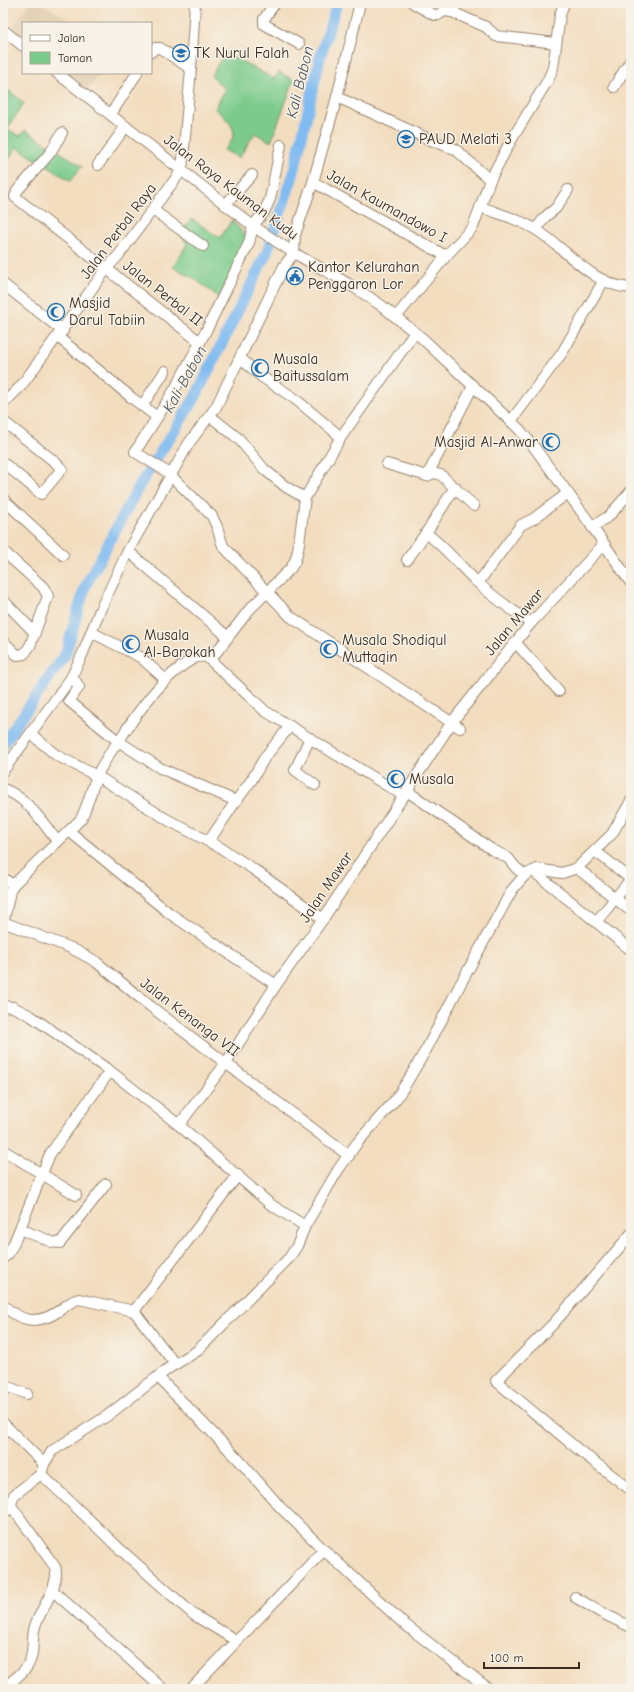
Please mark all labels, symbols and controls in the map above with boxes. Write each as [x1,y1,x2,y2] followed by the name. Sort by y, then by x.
[22,22,152,74] legend
[58,31,85,45] text: Jalan
[171,43,191,63] school or university icon: TK Nurul Falah
[194,44,289,62] place label: TK Nurul Falah
[282,44,318,120] water label: Kali Babon
[58,51,92,65] text: Taman
[396,129,416,149] school or university icon: PAUD Melati 3
[419,130,512,148] place label: PAUD Melati 3
[160,131,302,243] street label: Jalan Raya Kauman Kudu
[324,166,450,247] street label: Jalan Kaumandowo I
[76,180,160,282] street label: Jalan Perbal Raya
[120,256,206,330] street label: Jalan Perbal II
[308,258,420,293] place label: Kantor Kelurahan Penggaron Lor
[285,266,305,286] public building icon: Kantor Kelurahan Penggaron Lor
[69,294,145,329] place label: Masjid Darul Tabiin
[46,302,66,322] mosque icon: Masjid Darul Tabiin
[159,343,211,416] water label: Kali Babon
[273,350,349,385] place label: Musala Baitussalam
[250,358,270,378] mosque icon: Musala Baitussalam
[541,432,561,452] mosque icon: Masjid Al-Anwar
[434,433,538,451] place label: Masjid Al-Anwar
[481,585,547,659] street label: Jalan Mawar
[144,626,215,661] place label: Musala Al-Barokah
[342,631,447,666] place label: Musala Shodiqul Muttaqin
[121,634,141,654] mosque icon: Musala Al-Barokah
[319,639,339,659] mosque icon: Musala Shodiqul Muttaqin
[386,769,406,789] mosque icon: Musala
[409,770,454,788] place label: Musala
[296,848,356,926] street label: Jalan Mawar
[137,974,243,1060] street label: Jalan Kenanga VII
[484,1644,579,1670] scale bar
[490,1651,523,1665] text: 100 m

